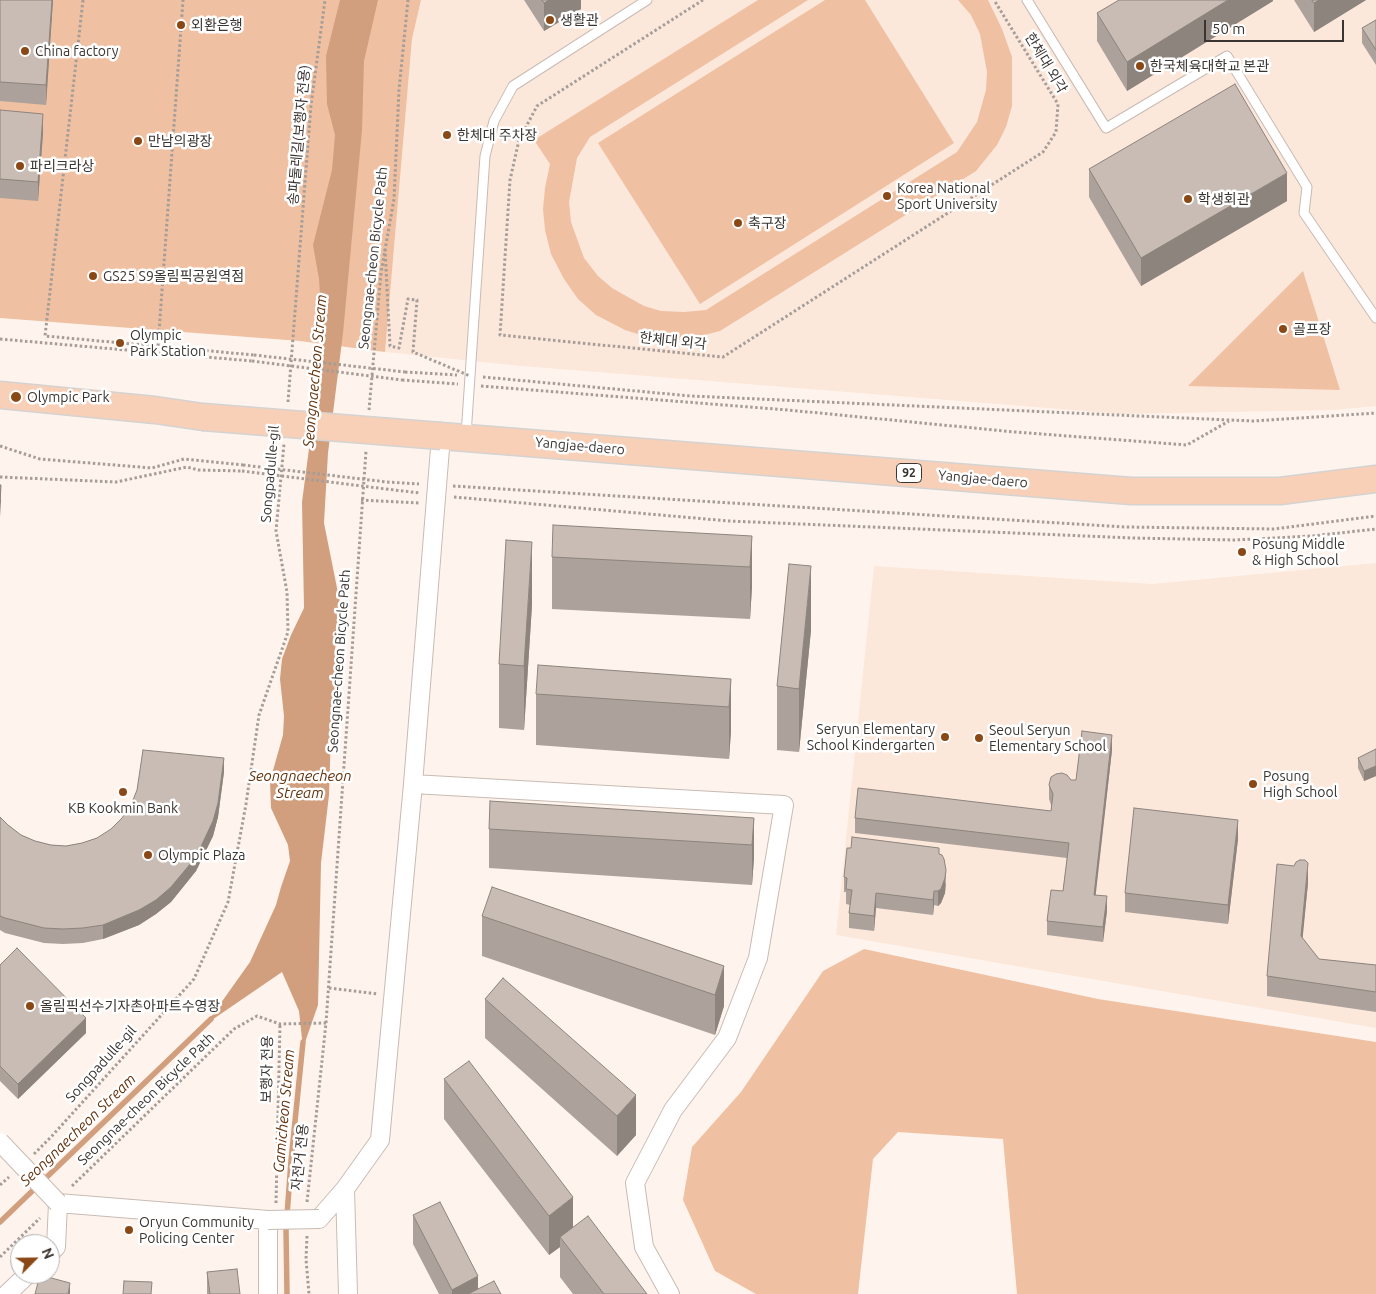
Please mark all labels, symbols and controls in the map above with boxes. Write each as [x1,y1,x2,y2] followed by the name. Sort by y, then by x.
[1206,10,1346,42] scale bar
[560,12,599,28] place label: 생활관
[544,14,556,26] marker: 생활관
[191,17,243,33] place label: 외환은행
[175,19,187,31] marker: 외환은행
[1212,20,1245,37] text: 50 m
[1021,30,1071,96] street label: 한체대 외각
[35,43,118,59] place label: China factory
[19,45,31,57] marker: China factory
[1150,58,1269,74] place label: 한국체육대학교 본관
[1134,60,1146,72] marker: 한국체육대학교 본관
[284,64,314,206] street label: 송파둘레길(보행자 전용)
[457,127,537,143] place label: 한체대 주차장
[441,129,453,141] marker: 한체대 주차장
[148,133,212,149] place label: 만남의광장
[132,135,144,147] marker: 만남의광장
[30,158,94,174] place label: 파리크라상
[14,160,26,172] marker: 파리크라상
[355,166,391,350] street label: Seongnae-cheon Bicycle Path
[897,180,997,212] place label: Korea National Sport University
[881,190,893,202] marker: Korea National Sport University
[1198,191,1250,207] place label: 학생회관
[1182,193,1194,205] marker: 학생회관
[748,215,787,231] place label: 축구장
[732,217,744,229] marker: 축구장
[103,268,244,284] place label: GS25 S9올림픽공원역점
[87,270,99,282] marker: GS25 S9올림픽공원역점
[299,294,331,448] water label: Seongnaecheon Stream
[1293,321,1332,337] place label: 골프장
[1277,323,1289,335] marker: 골프장
[130,327,206,360] place label: Olympic Park Station
[639,329,707,353] street label: 한체대 외각
[114,337,126,349] marker: Olympic Park Station
[27,389,109,405] place label: Olympic Park
[9,390,23,404] marker: Olympic Park
[257,425,283,523] street label: Songpadulle-gil
[534,434,626,458] street label: Yangjae-daero
[896,463,922,482] road number: 92
[937,467,1029,491] street label: Yangjae-daero
[1252,536,1345,568] place label: Posung Middle & High School
[1236,546,1248,558] marker: Posung Middle & High School
[324,569,354,753] street label: Seongnae-cheon Bicycle Path
[807,721,935,754] place label: Seryun Elementary School Kindergarten
[989,722,1106,754] place label: Seoul Seryun Elementary School
[939,731,951,743] marker: Seryun Elementary School Kindergarten
[973,732,985,744] marker: Seoul Seryun Elementary School
[248,767,352,802] water label: Seongnaecheon Stream
[1263,768,1337,800] place label: Posung High School
[1247,778,1259,790] marker: Posung High School
[117,786,129,798] marker: KB Kookmin Bank
[68,800,178,816] place label: KB Kookmin Bank
[158,847,246,863] place label: Olympic Plaza
[142,849,154,861] marker: Olympic Plaza
[40,998,220,1014] place label: 올림픽선수기자촌아파트수영장
[24,1000,36,1012] marker: 올림픽선수기자촌아파트수영장
[62,1022,140,1106] street label: Songpadulle-gil
[74,1029,218,1169] street label: Seongnae-cheon Bicycle Path
[258,1035,276,1103] street label: 보행자 전용
[270,1048,298,1174] water label: Gamicheon Stream
[16,1070,140,1190] water label: Seongnaecheon Stream
[288,1123,312,1191] street label: 자전거 전용
[139,1214,254,1246] place label: Oryun Community Policing Center
[123,1224,135,1236] marker: Oryun Community Policing Center
[10,1234,60,1284] north arrow
[38,1246,57,1261] text: N

